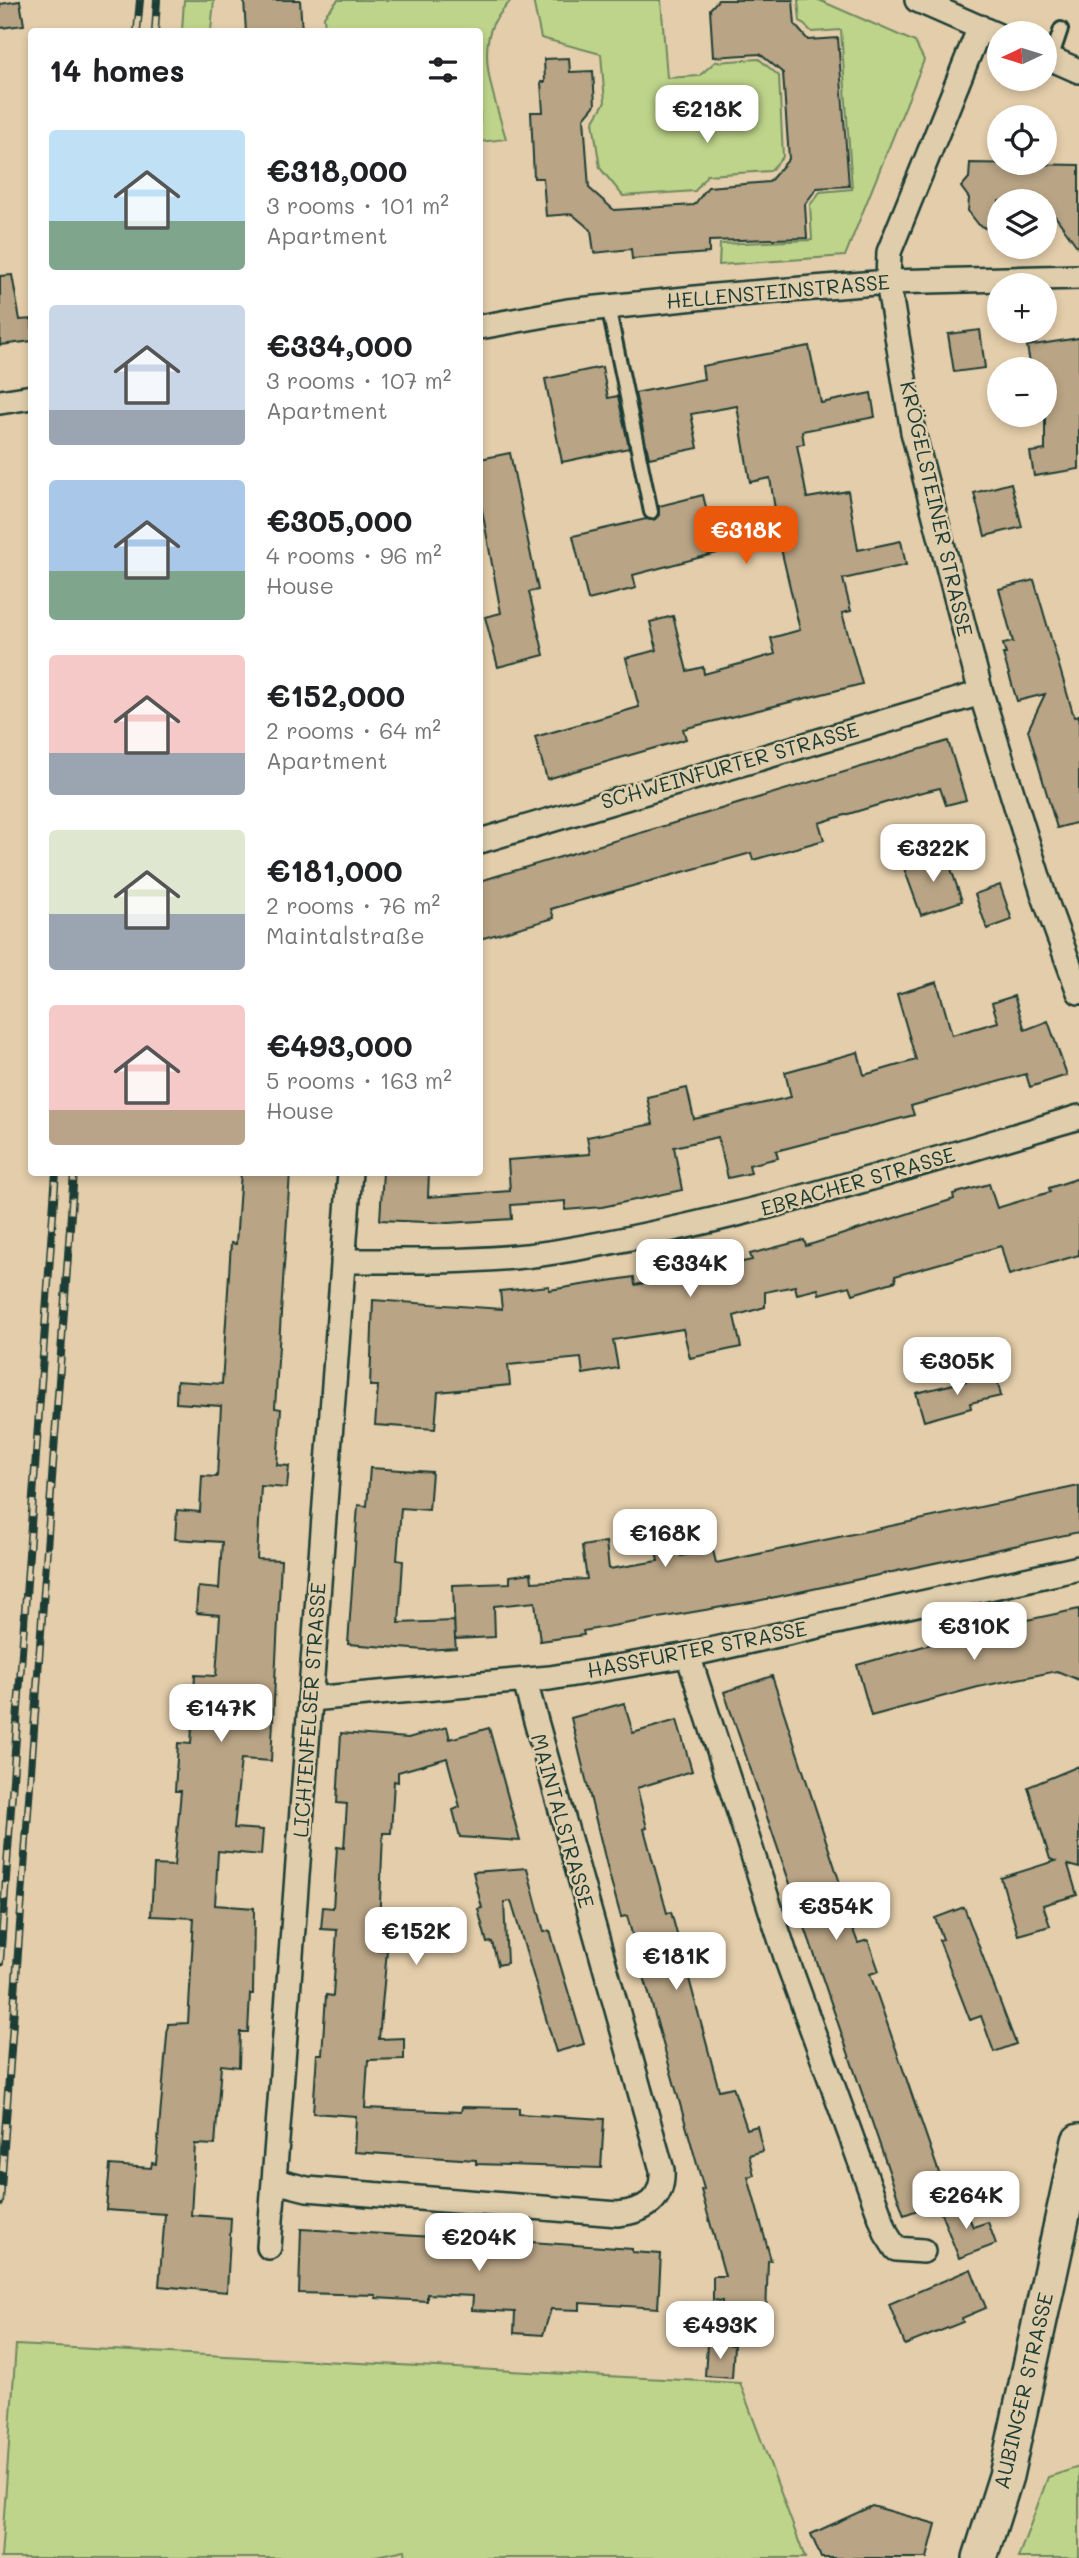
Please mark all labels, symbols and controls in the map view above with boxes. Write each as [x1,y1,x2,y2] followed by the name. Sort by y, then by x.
[987,21,1057,91] north arrow
[987,21,1057,427] map controls
[49,50,185,90] text: 14 homes
[424,51,462,89] icon: filters
[658,86,756,145] pin: €218K
[671,93,743,123] text: €218K
[987,105,1057,175] button: locate
[266,150,407,190] text: €318,000
[105,158,189,242] icon: home
[987,189,1057,259] button: layers
[266,190,449,220] text: 3 rooms · 101 m²
[266,220,388,250] text: Apartment
[665,267,891,314] street label: HELLENSTEINSTRASSE
[987,273,1057,343] button: +
[266,325,412,365] text: €334,000
[105,333,189,417] icon: home
[987,357,1057,427] button: −
[266,365,452,395] text: 3 rooms · 107 m²
[895,378,980,639] street label: KRÖGELSTEINER STRASSE
[266,395,388,425] text: Apartment
[266,500,412,540] text: €305,000
[697,506,795,566] pin: €318K
[105,508,189,592] icon: home
[710,514,782,544] text: €318K
[266,540,442,570] text: 4 rooms · 96 m²
[266,570,334,600] text: House
[266,675,405,715] text: €152,000
[105,683,189,767] icon: home
[266,715,441,745] text: 2 rooms · 64 m²
[597,715,862,814] street label: SCHWEINFURTER STRASSE
[266,745,388,775] text: Apartment
[884,824,982,884] pin: €322K
[896,832,970,862] text: €322K
[266,850,403,890] text: €181,000
[105,858,189,942] icon: home
[266,890,440,920] text: 2 rooms · 76 m²
[266,920,425,950] text: Maintalstraße
[266,1025,412,1065] text: €493,000
[105,1033,189,1117] icon: home
[266,1065,452,1095] text: 5 rooms · 163 m²
[266,1095,334,1125] text: House
[757,1140,958,1221] street label: EBRACHER STRASSE
[641,1240,739,1299] pin: €334K
[652,1247,728,1277] text: €334K
[908,1338,1006,1397] pin: €305K
[919,1345,995,1375] text: €305K
[616,1510,714,1569] pin: €168K
[629,1517,701,1547] text: €168K
[286,1582,331,1838] street label: LICHTENFELSER STRASSE
[925,1602,1023,1662] pin: €310K
[938,1610,1010,1640] text: €310K
[584,1614,809,1683] street label: HASSFURTER STRASSE
[172,1684,270,1744] pin: €147K
[185,1692,257,1722] text: €147K
[526,1730,601,1911] street label: MAINTALSTRASSE
[787,1882,885,1942] pin: €354K
[798,1890,874,1920] text: €354K
[367,1908,465,1967] pin: €152K
[381,1915,451,1945] text: €152K
[627,1932,725,1992] pin: €181K
[642,1940,710,1970] text: €181K
[917,2172,1015,2231] pin: €264K
[928,2179,1004,2209] text: €264K
[430,2214,528,2273] pin: €204K
[441,2221,517,2251] text: €204K
[987,2290,1058,2492] street label: AUBINGER STRASSE
[671,2302,769,2361] pin: €493K
[682,2309,758,2339] text: €493K

